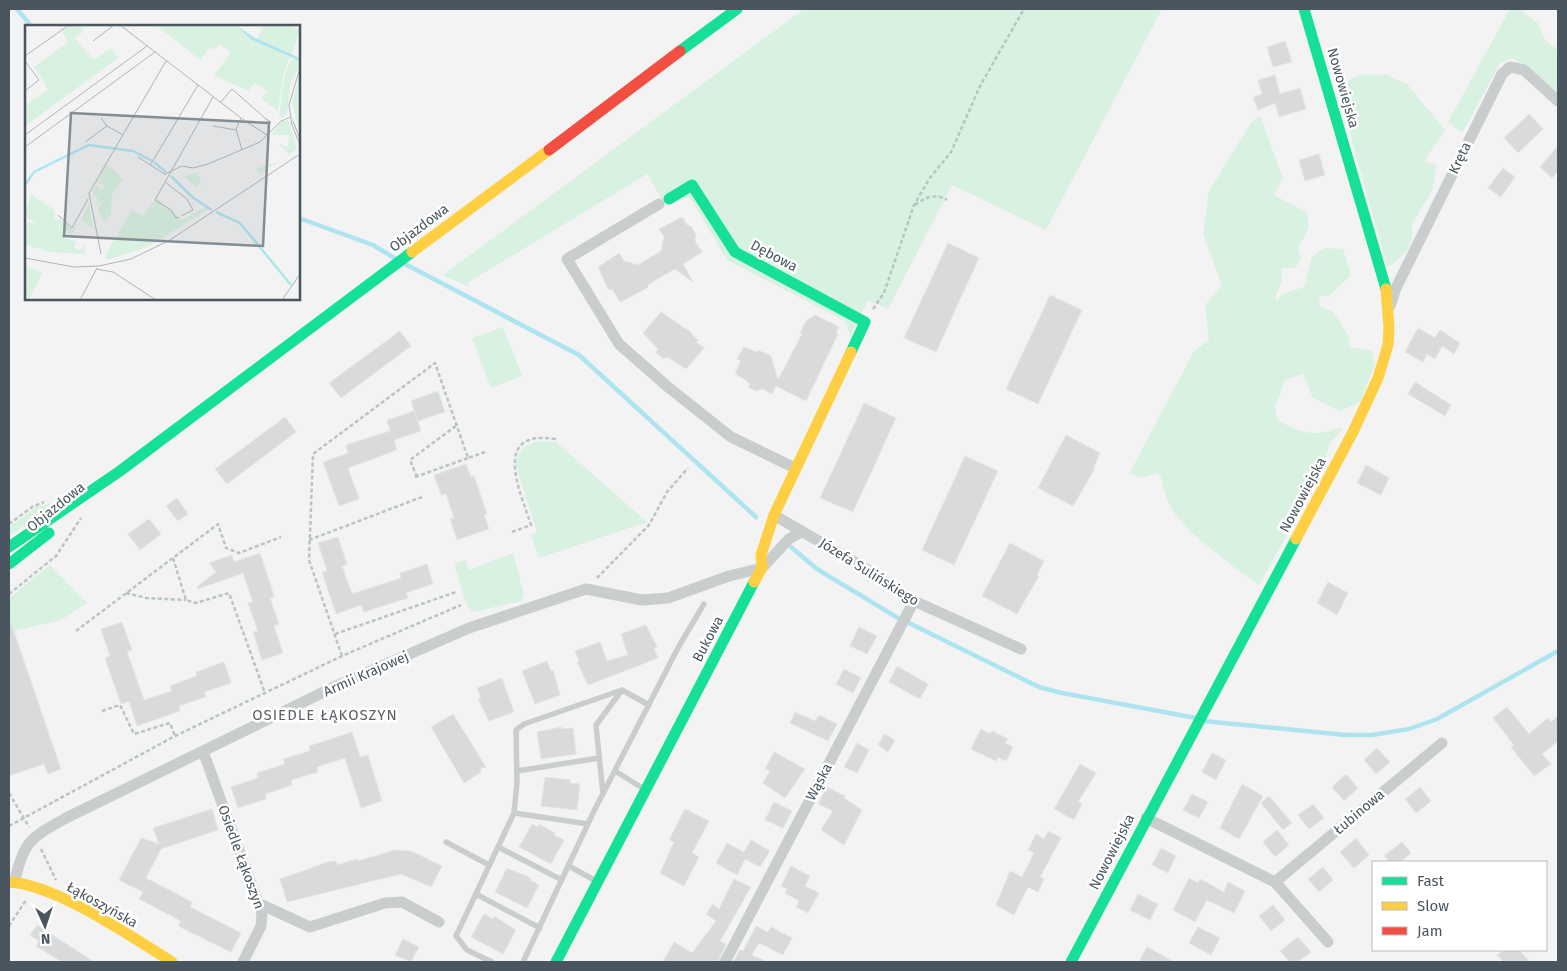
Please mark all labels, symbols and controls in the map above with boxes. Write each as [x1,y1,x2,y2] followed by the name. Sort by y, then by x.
[25,25,300,300] inset map
[1323,46,1363,130] street label: Nowowiejska
[1445,139,1475,177] street label: Kręta
[386,200,452,256] street label: Objazdowa
[748,237,800,275] street label: Dębowa
[1276,455,1330,535] street label: Nowowiejska
[24,478,88,536] street label: Objazdowa
[816,535,922,609] street label: Józefa Sulińskiego
[689,613,727,665] street label: Bukowa
[321,648,411,700] street label: Armii Krajowej
[252,706,398,724] district label: OSIEDLE ŁĄKOSZYN
[802,760,836,804] street label: Wąska
[1330,786,1388,838] street label: Łubinowa
[214,803,268,911] street label: Osiedle Łąkoszyn
[1086,811,1138,893] street label: Nowowiejska
[1372,861,1547,951] legend
[1417,872,1444,890] text: Fast
[63,878,141,932] street label: Łąkoszyńska
[1417,897,1449,915] text: Slow
[20,901,70,951] north arrow
[1417,922,1443,940] text: Jam
[41,930,51,947] text: N

